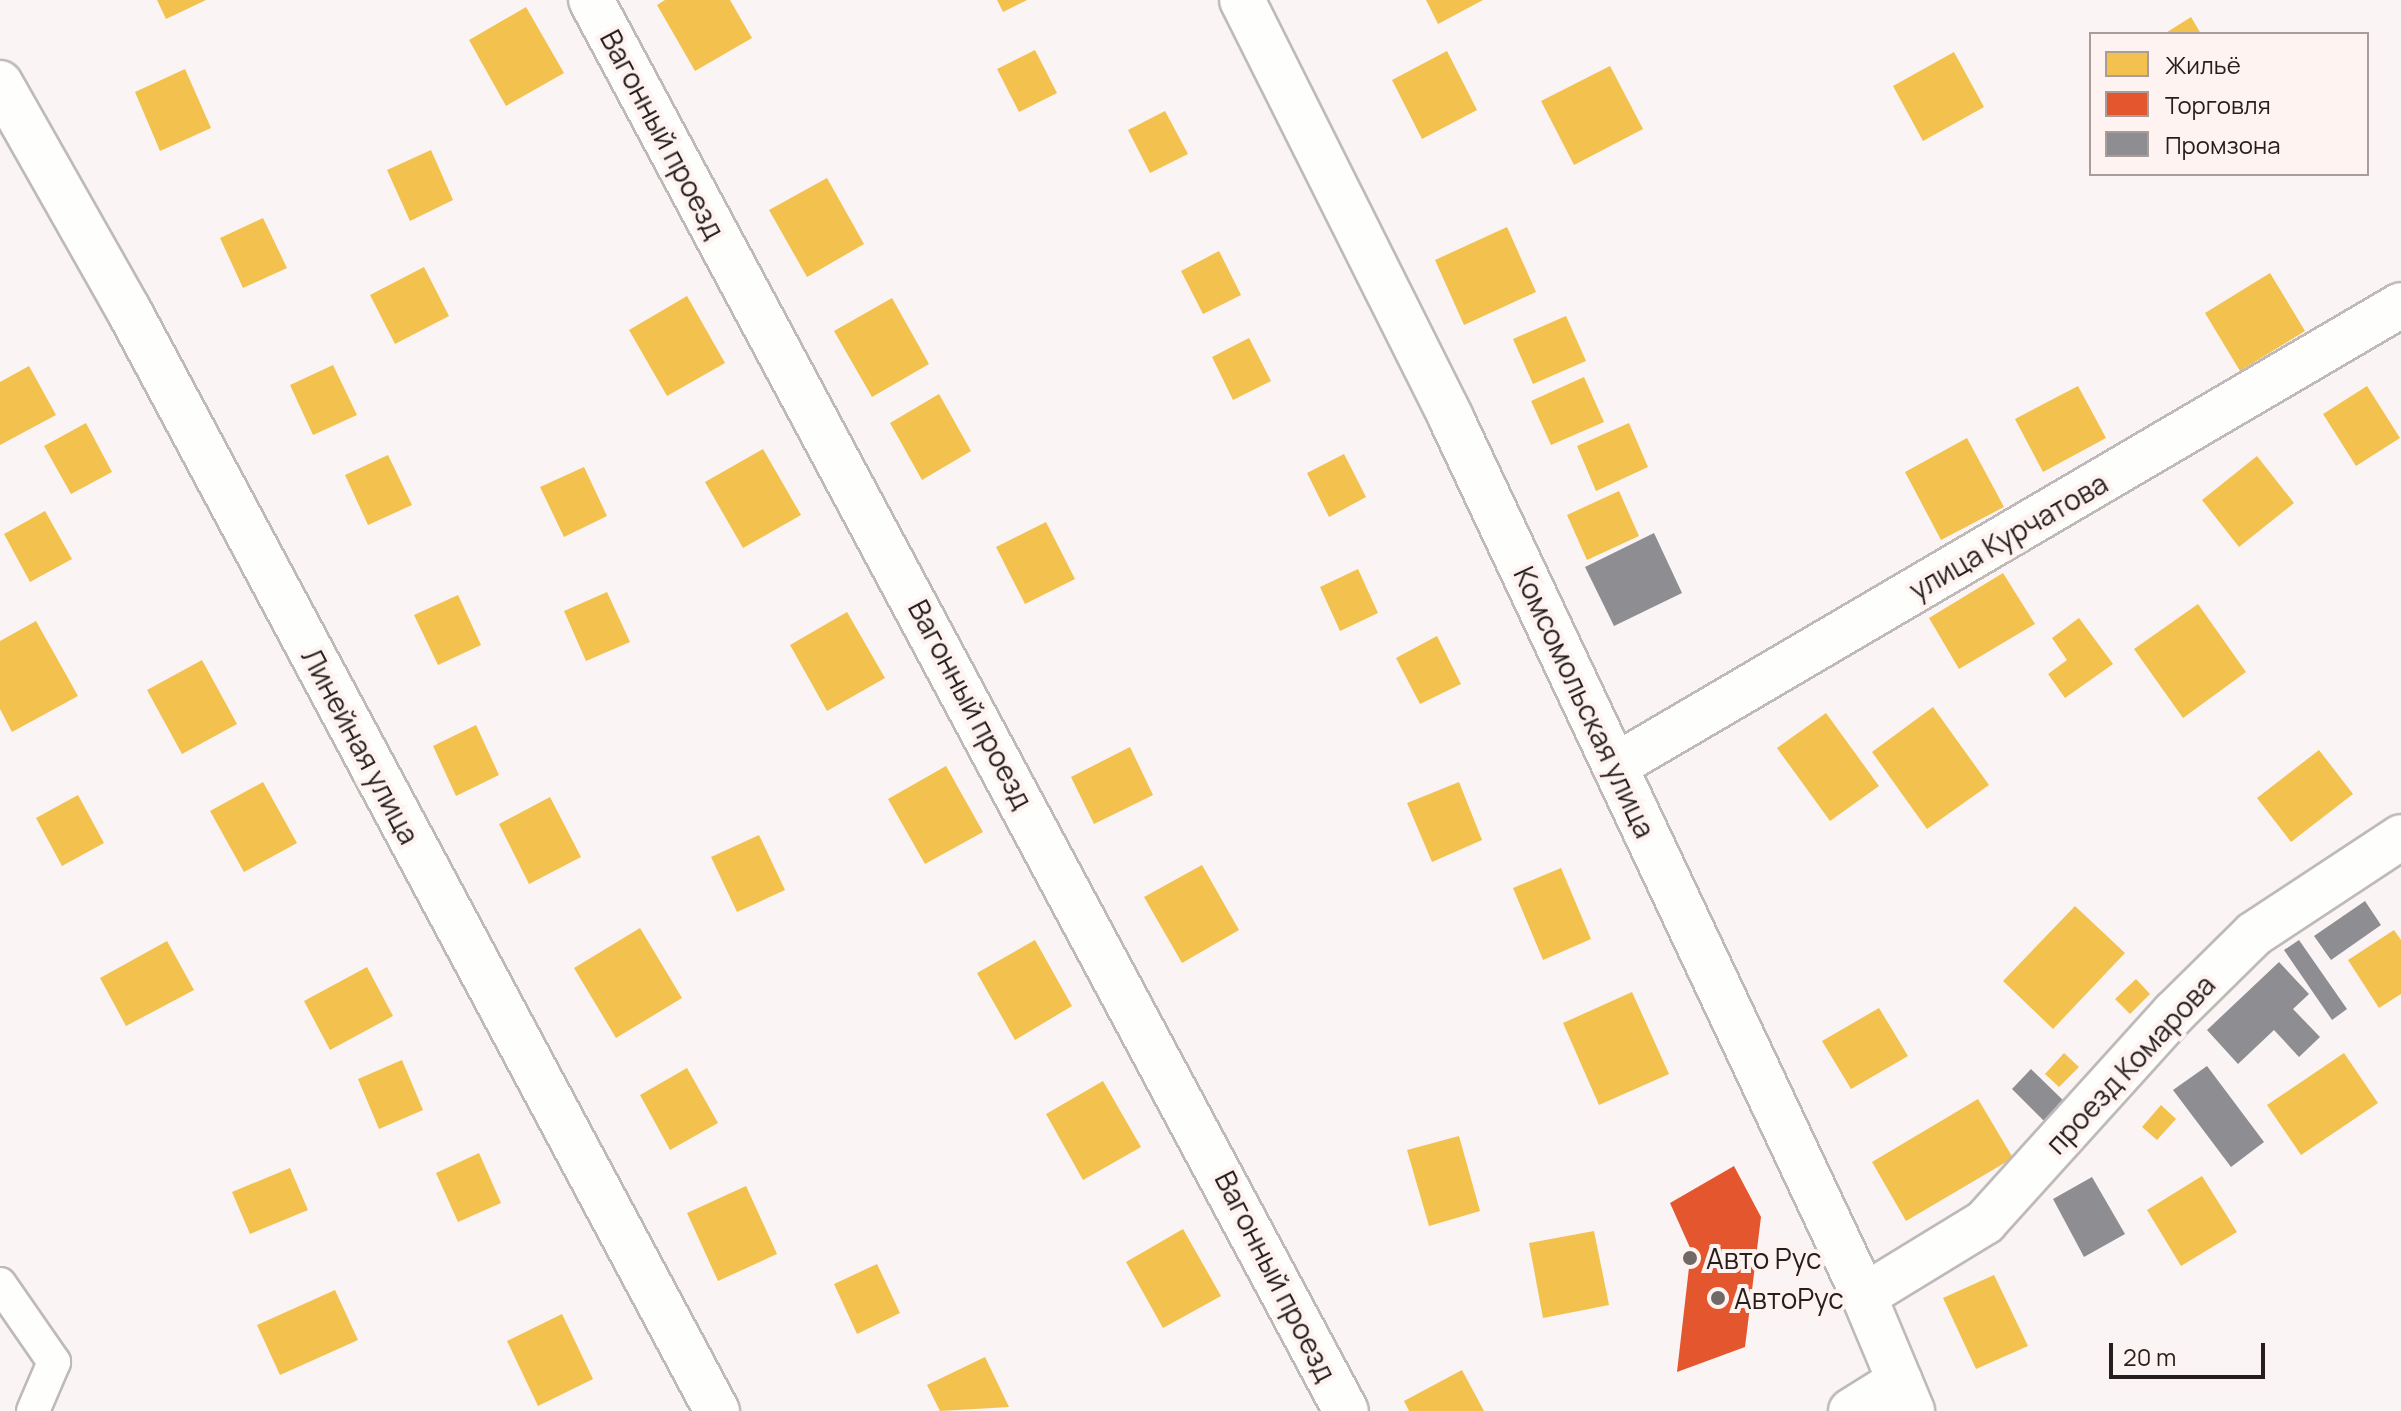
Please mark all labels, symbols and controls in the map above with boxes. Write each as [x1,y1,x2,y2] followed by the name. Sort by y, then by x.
[594,24,732,244] street label: Вагонный проезд
[2089,32,2369,176] legend
[2165,48,2241,81] text: Жильё
[2165,88,2271,121] text: Торговля
[2165,128,2280,161] text: Промзона
[1903,466,2113,606] street label: улица Курчатова
[1507,561,1663,843] street label: Комсомольская улица
[902,594,1040,814] street label: Вагонный проезд
[295,642,427,850] street label: Линейная улица
[2039,968,2221,1160] street label: проезд Комарова
[1209,1165,1343,1387] street label: Вагонный проезд
[1706,1241,1821,1275] place label: Авто Рус
[1681,1249,1699,1267] marker: Авто Рус
[1734,1281,1844,1315] place label: АвтоРус
[1709,1289,1727,1307] marker: АвтоРус
[2113,1327,2269,1377] scale bar
[2123,1340,2176,1373] text: 20 m

